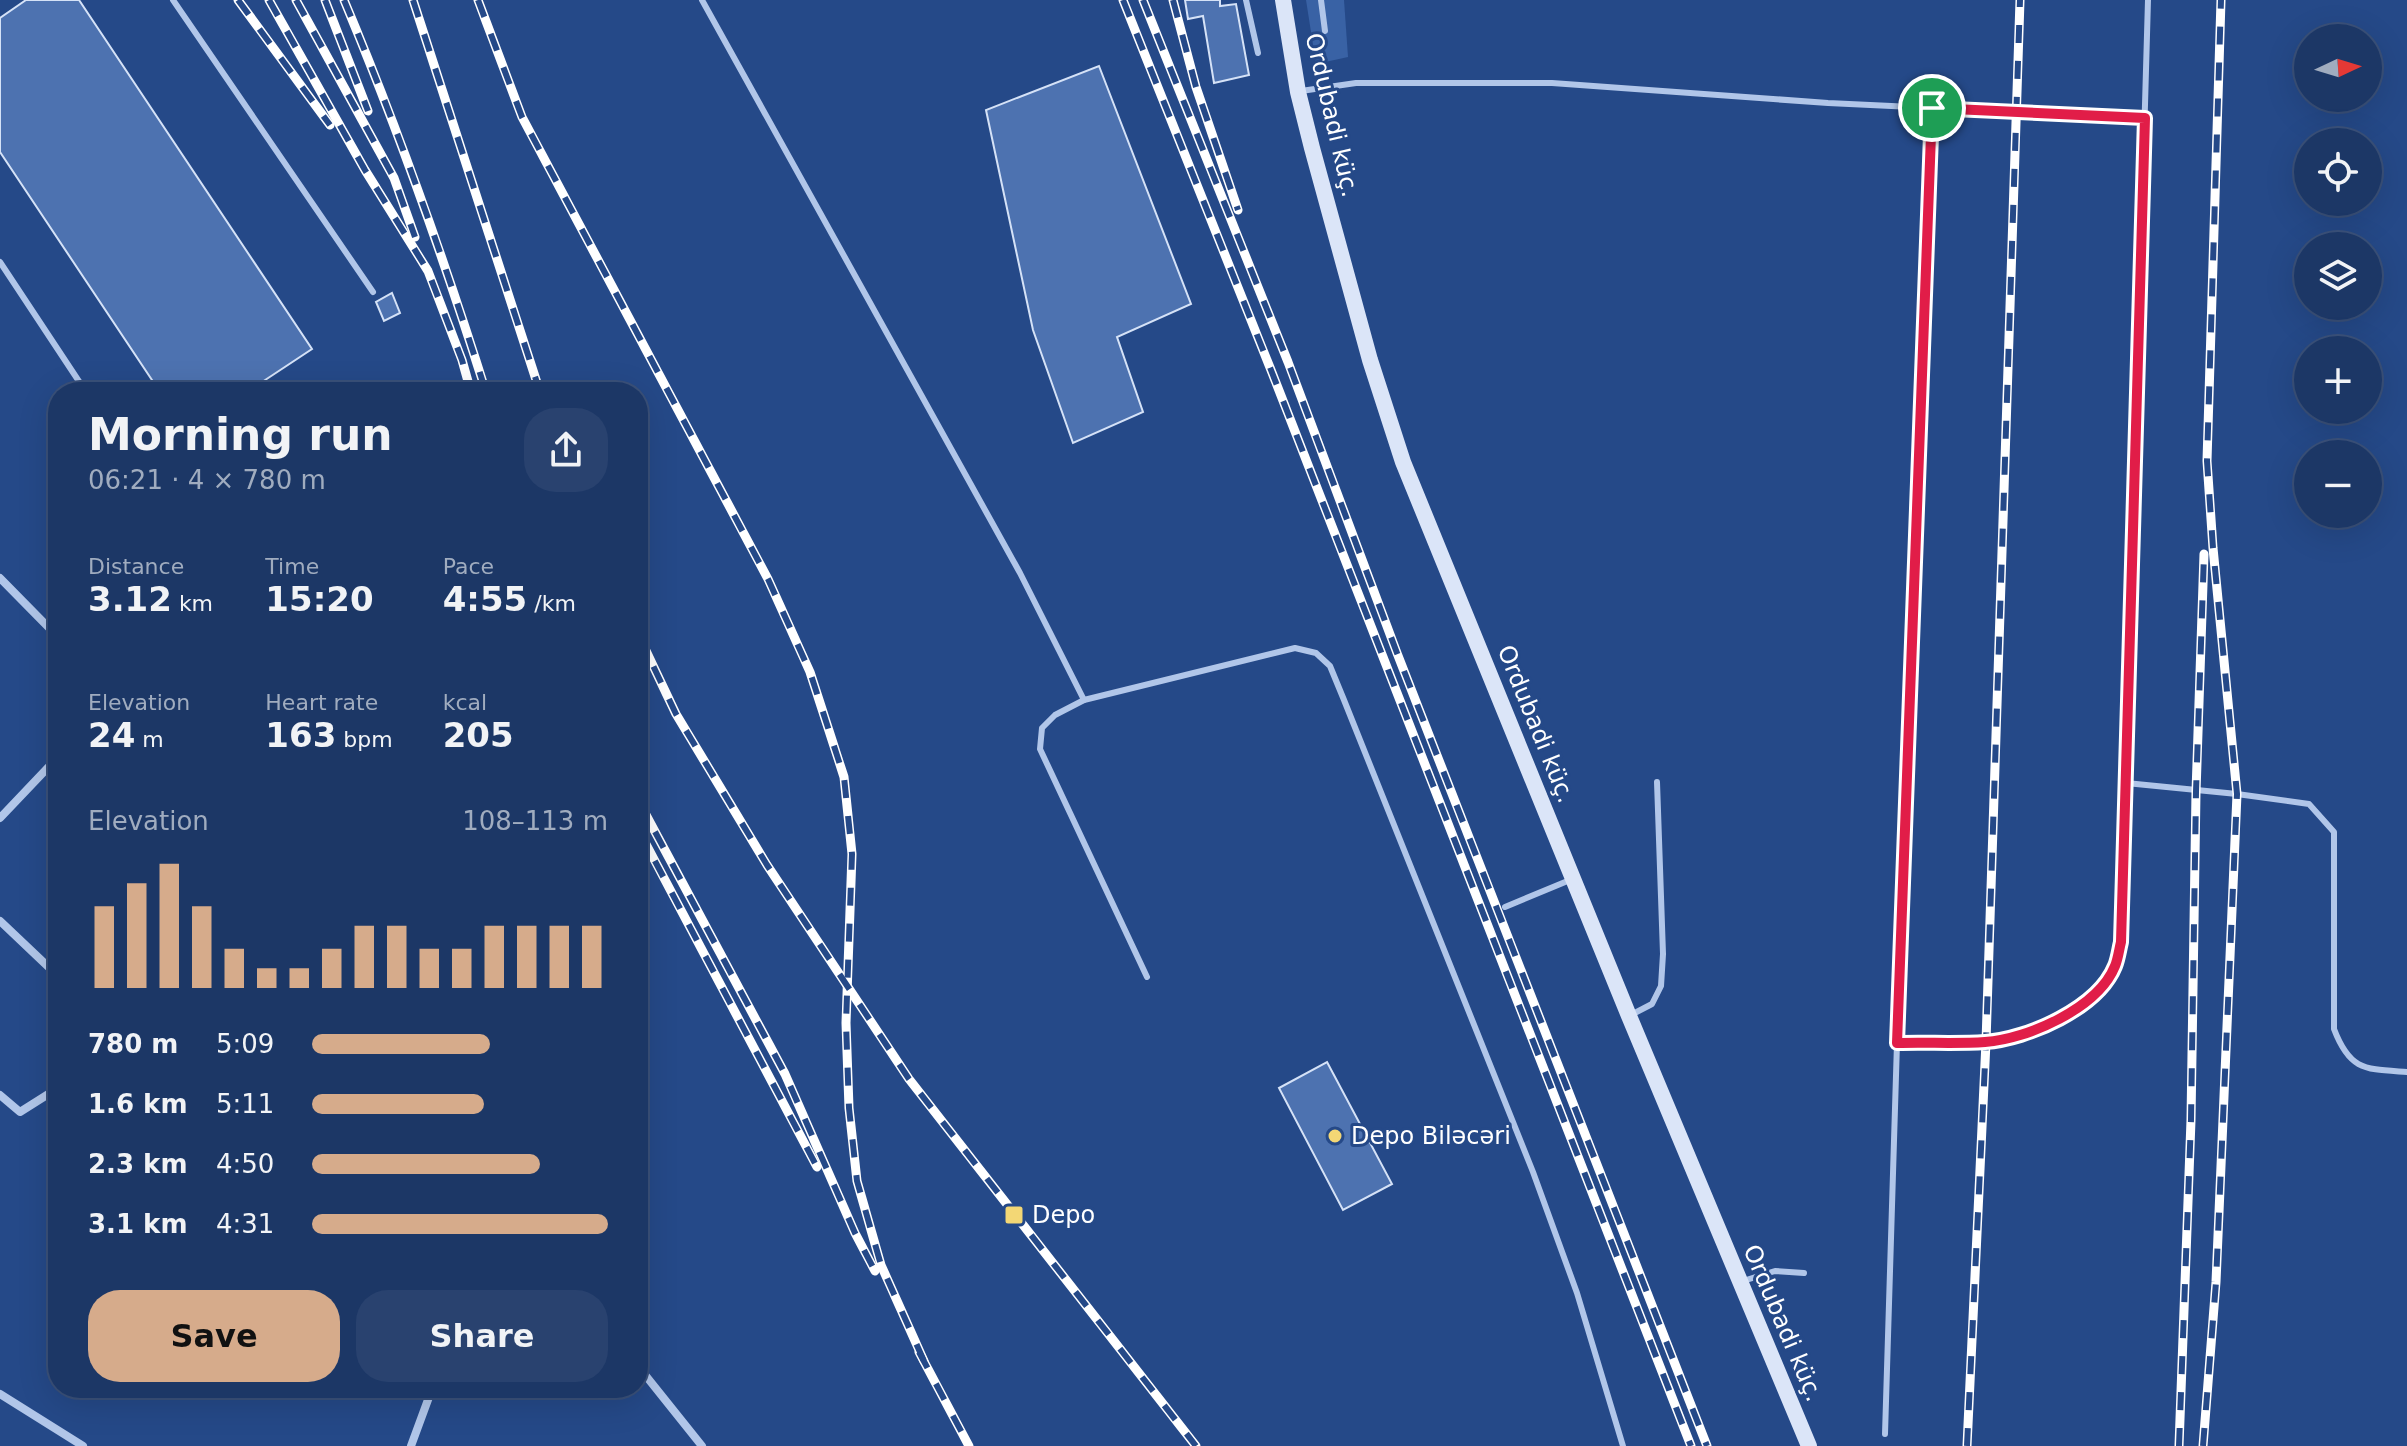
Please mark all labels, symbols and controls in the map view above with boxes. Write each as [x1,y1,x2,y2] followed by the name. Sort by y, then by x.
[2294,24,2382,112] north arrow
[2294,24,2382,528] map controls
[1300,30,1364,200] street label: Ordubadi küç.
[1898,74,1966,142] pin
[1910,86,1954,130] icon: arrive
[2294,128,2382,216] button: locate
[2294,232,2382,320] button: layers
[2294,336,2382,424] button: +
[524,408,608,492] button: share
[88,409,393,460] text: Morning run
[2294,440,2382,528] button: −
[88,465,326,495] text: 06:21 · 4 × 780 m
[88,554,184,579] text: Distance
[265,554,319,579] text: Time
[443,554,494,579] text: Pace
[88,579,172,619] text: 3.12
[265,579,374,619] text: 15:20
[443,579,527,619] text: 4:55
[172,591,213,616] text: km
[527,591,576,616] text: /km
[1492,641,1580,807] street label: Ordubadi küç.
[88,690,190,715] text: Elevation
[265,690,378,715] text: Heart rate
[443,690,487,715] text: kcal
[88,715,135,755] text: 24
[265,715,336,755] text: 163
[443,715,514,755] text: 205
[135,727,164,752] text: m
[336,727,393,752] text: bpm
[88,806,209,836] text: Elevation
[462,806,608,836] text: 108–113 m
[88,1029,178,1059] text: 780 m
[216,1029,274,1059] text: 5:09
[88,1089,188,1119] text: 1.6 km
[216,1089,274,1119] text: 5:11
[1351,1122,1511,1150] place label: Depo Biləcəri
[1326,1127,1344,1145] marker: Depo Biləcəri
[88,1149,188,1179] text: 2.3 km
[216,1149,274,1179] text: 4:50
[1032,1201,1095,1229] place label: Depo
[1003,1204,1025,1226] marker: Depo
[88,1209,188,1239] text: 3.1 km
[216,1209,274,1239] text: 4:31
[1737,1240,1829,1406] street label: Ordubadi küç.
[88,1290,340,1382] button: Save
[356,1290,608,1382] button: Share

